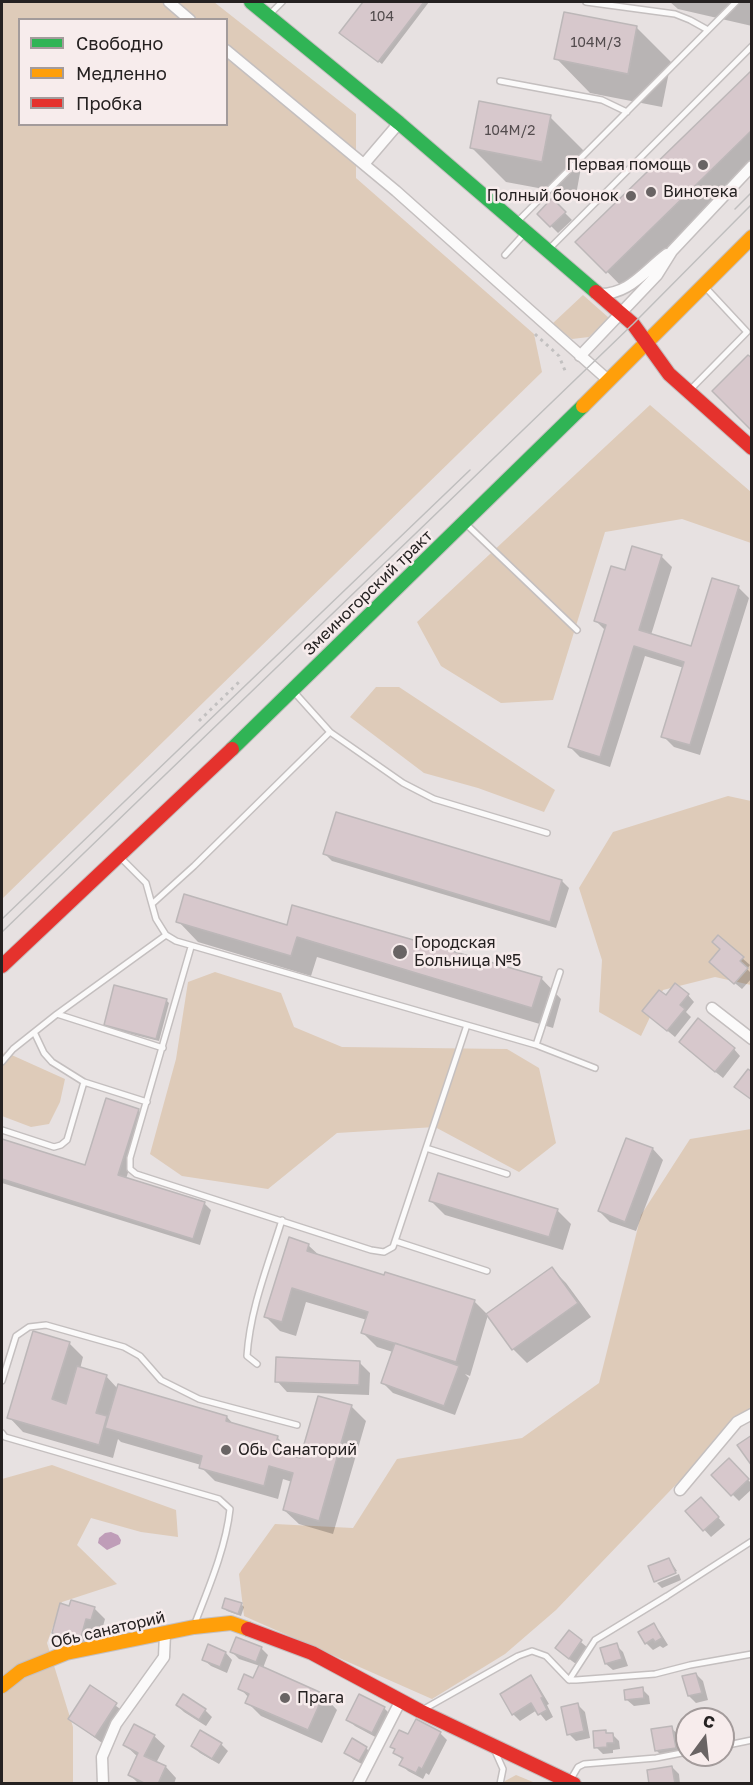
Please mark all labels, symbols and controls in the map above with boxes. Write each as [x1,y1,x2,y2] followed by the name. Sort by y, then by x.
[370,9,394,25] house number: 104
[18,18,228,126] legend
[76,32,163,54] text: Свободно
[571,35,621,51] house number: 104М/3
[76,62,167,84] text: Медленно
[76,92,142,114] text: Пробка
[485,123,535,139] house number: 104М/2
[567,155,691,175] place label: Первая помощь
[696,158,710,172] marker: Первая помощь
[663,182,738,202] place label: Винотека
[644,185,658,199] marker: Винотека
[487,186,619,206] place label: Полный бочонок
[624,189,638,203] marker: Полный бочонок
[299,526,437,660] street label: Змеиногорский тракт
[414,933,521,971] place label: Городская Больница №5
[391,943,409,961] marker: Городская Больница №5
[238,1440,357,1460] place label: Обь Санаторий
[219,1443,233,1457] marker: Обь Санаторий
[49,1608,167,1652] street label: Обь санаторий
[297,1688,344,1708] place label: Прага
[278,1691,292,1705] marker: Прага
[675,1707,735,1767] north arrow
[701,1710,717,1733] text: С

